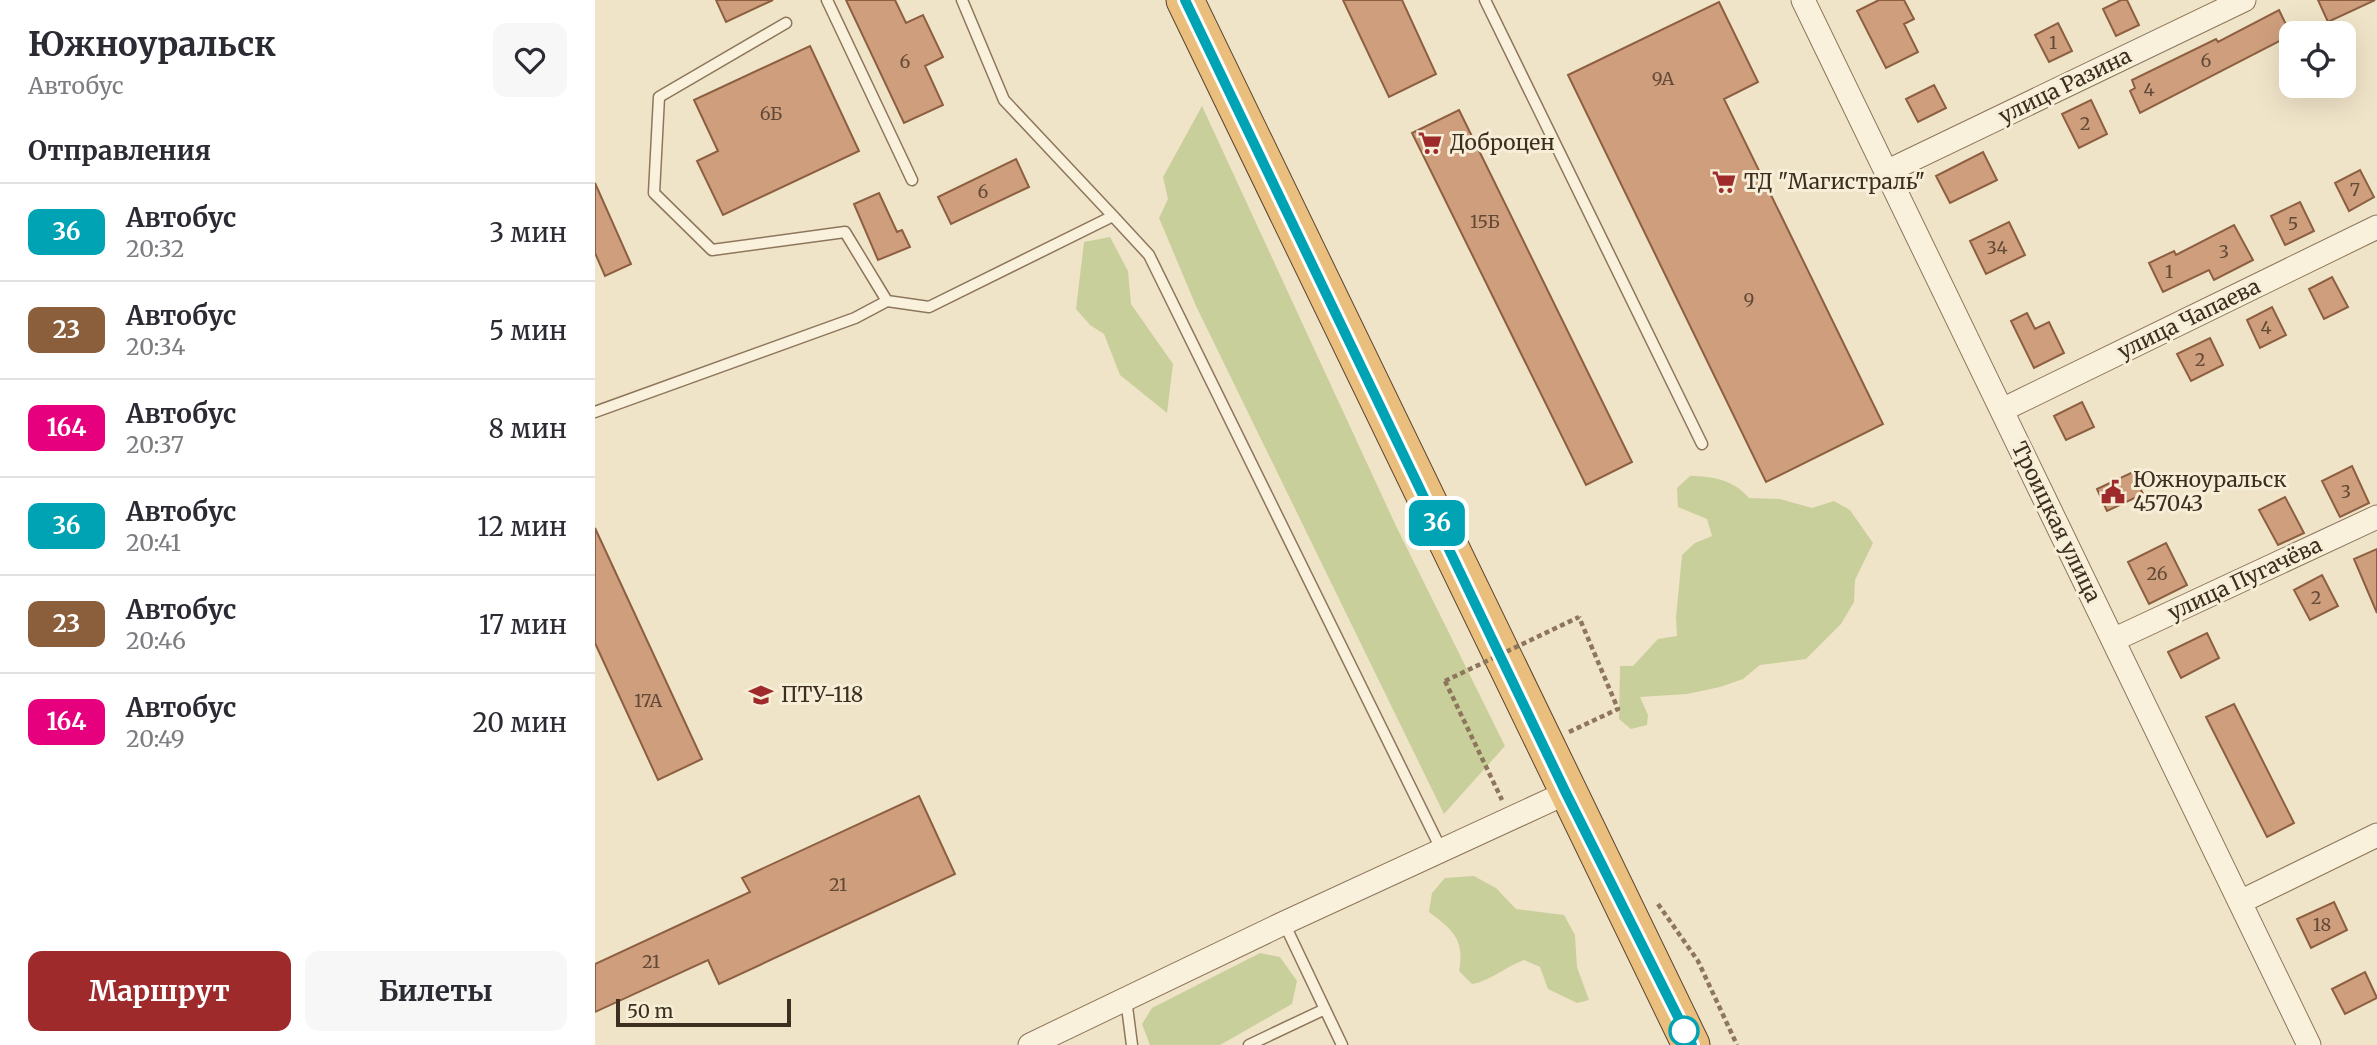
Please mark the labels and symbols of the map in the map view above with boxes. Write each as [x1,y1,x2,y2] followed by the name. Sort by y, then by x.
[2049,31,2057,54] house number: 1
[1994,42,2136,129] street label: улица Разина
[2201,49,2212,72] house number: 6
[900,50,911,73] house number: 6
[1652,67,1675,90] house number: 9А
[2143,78,2155,101] house number: 4
[760,102,782,125] house number: 6Б
[2080,112,2090,135] house number: 2
[1416,129,1444,157] supermarket icon: Доброцен
[1450,129,1555,156] place label: Доброцен
[1710,168,1738,196] supermarket icon: ТД "Магистраль"
[1744,168,1925,195] place label: ТД "Магистраль"
[2350,178,2360,201] house number: 7
[978,180,989,203] house number: 6
[1470,210,1500,233] house number: 15Б
[2288,212,2298,235] house number: 5
[1986,236,2008,259] house number: 34
[2219,240,2229,263] house number: 3
[2165,260,2173,283] house number: 1
[2113,272,2265,365] street label: улица Чапаева
[1744,288,1754,311] house number: 9
[2260,316,2272,339] house number: 4
[2195,348,2205,371] house number: 2
[2006,437,2107,607] street label: Троицкая улица
[2133,466,2287,517] place label: Южноуральск 457043
[2099,478,2127,506] public building icon: Южноуральск 457043
[2341,480,2351,503] house number: 3
[1405,500,1469,546] line badge: 36
[2163,531,2326,626] street label: улица Пугачёва
[2146,562,2168,585] house number: 26
[2311,586,2321,609] house number: 2
[747,681,775,709] school or university icon: ПТУ-118
[781,681,863,708] place label: ПТУ-118
[634,689,662,712] house number: 17А
[829,873,847,896] house number: 21
[2313,913,2331,936] house number: 18
[642,950,660,973] house number: 21
[616,996,791,1028] scale bar
[1669,1016,1699,1045] unlabelled marker

